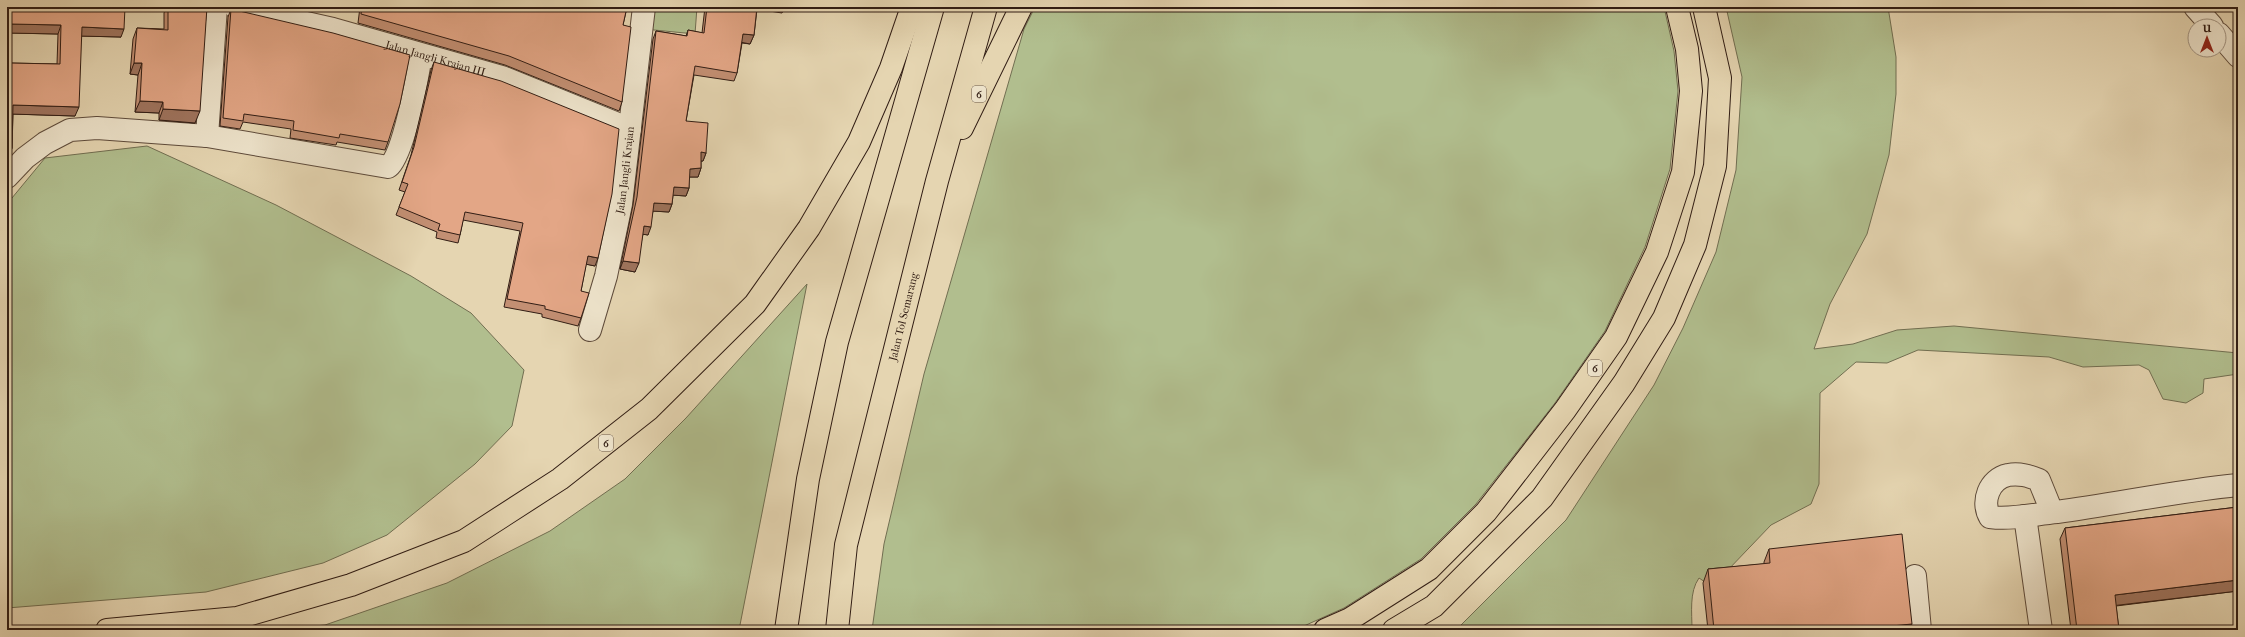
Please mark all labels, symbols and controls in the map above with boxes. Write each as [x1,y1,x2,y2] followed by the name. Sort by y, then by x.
[2187,18,2227,58] north arrow
[2202,22,2212,35] text: U
[383,38,487,79] street label: Jalan Jangli Krajan III
[972,86,986,102] road number: 6
[613,125,637,216] street label: Jalan Jangli Krajan
[886,271,921,363] street label: Jalan Tol Semarang
[1588,360,1602,376] road number: 6
[599,435,613,451] road number: 6

